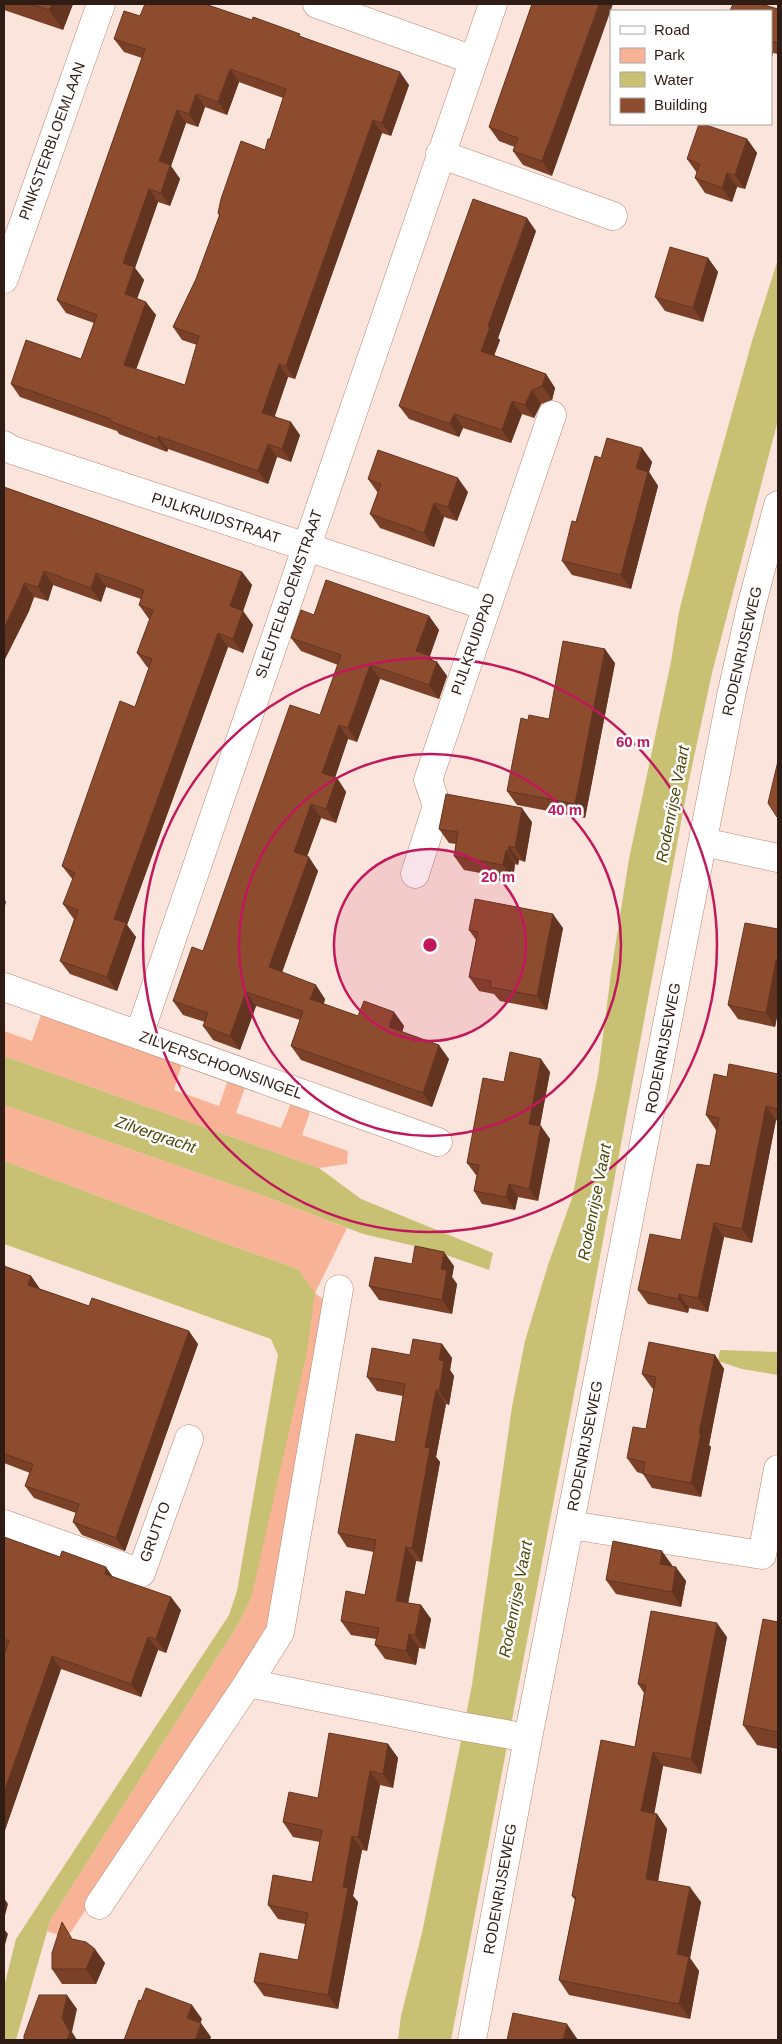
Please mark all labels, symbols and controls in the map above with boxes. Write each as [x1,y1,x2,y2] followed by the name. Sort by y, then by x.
[610,10,772,125] legend
[654,21,690,38] text: Road
[654,46,685,63] text: Park
[15,60,88,222] street label: PINKSTERBLOEMLAAN
[654,71,693,88] text: Water
[654,96,707,113] text: Building
[149,489,283,546] street label: PIJLKRUIDSTRAAT
[252,507,325,680] street label: SLEUTELBLOEMSTRAAT
[718,584,765,717] street label: RODENRIJSEWEG
[447,591,498,697] street label: PIJLKRUIDPAD
[616,733,650,750] text: 60 m
[653,744,692,864] water label: Rodenrijse Vaart
[548,801,582,818] text: 40 m
[481,868,515,885] text: 20 m
[421,936,439,954] centre of rings
[642,981,683,1115] street label: RODENRIJSEWEG
[137,1027,305,1102] street label: ZILVERSCHOONSINGEL
[113,1113,199,1156] water label: Zilvergracht
[575,1142,614,1262] water label: Rodenrijse Vaart
[564,1379,605,1513] street label: RODENRIJSEWEG
[136,1499,173,1564] street label: GRUTTO
[496,1539,535,1659] water label: Rodenrijse Vaart
[480,1822,519,1956] street label: RODENRIJSEWEG

